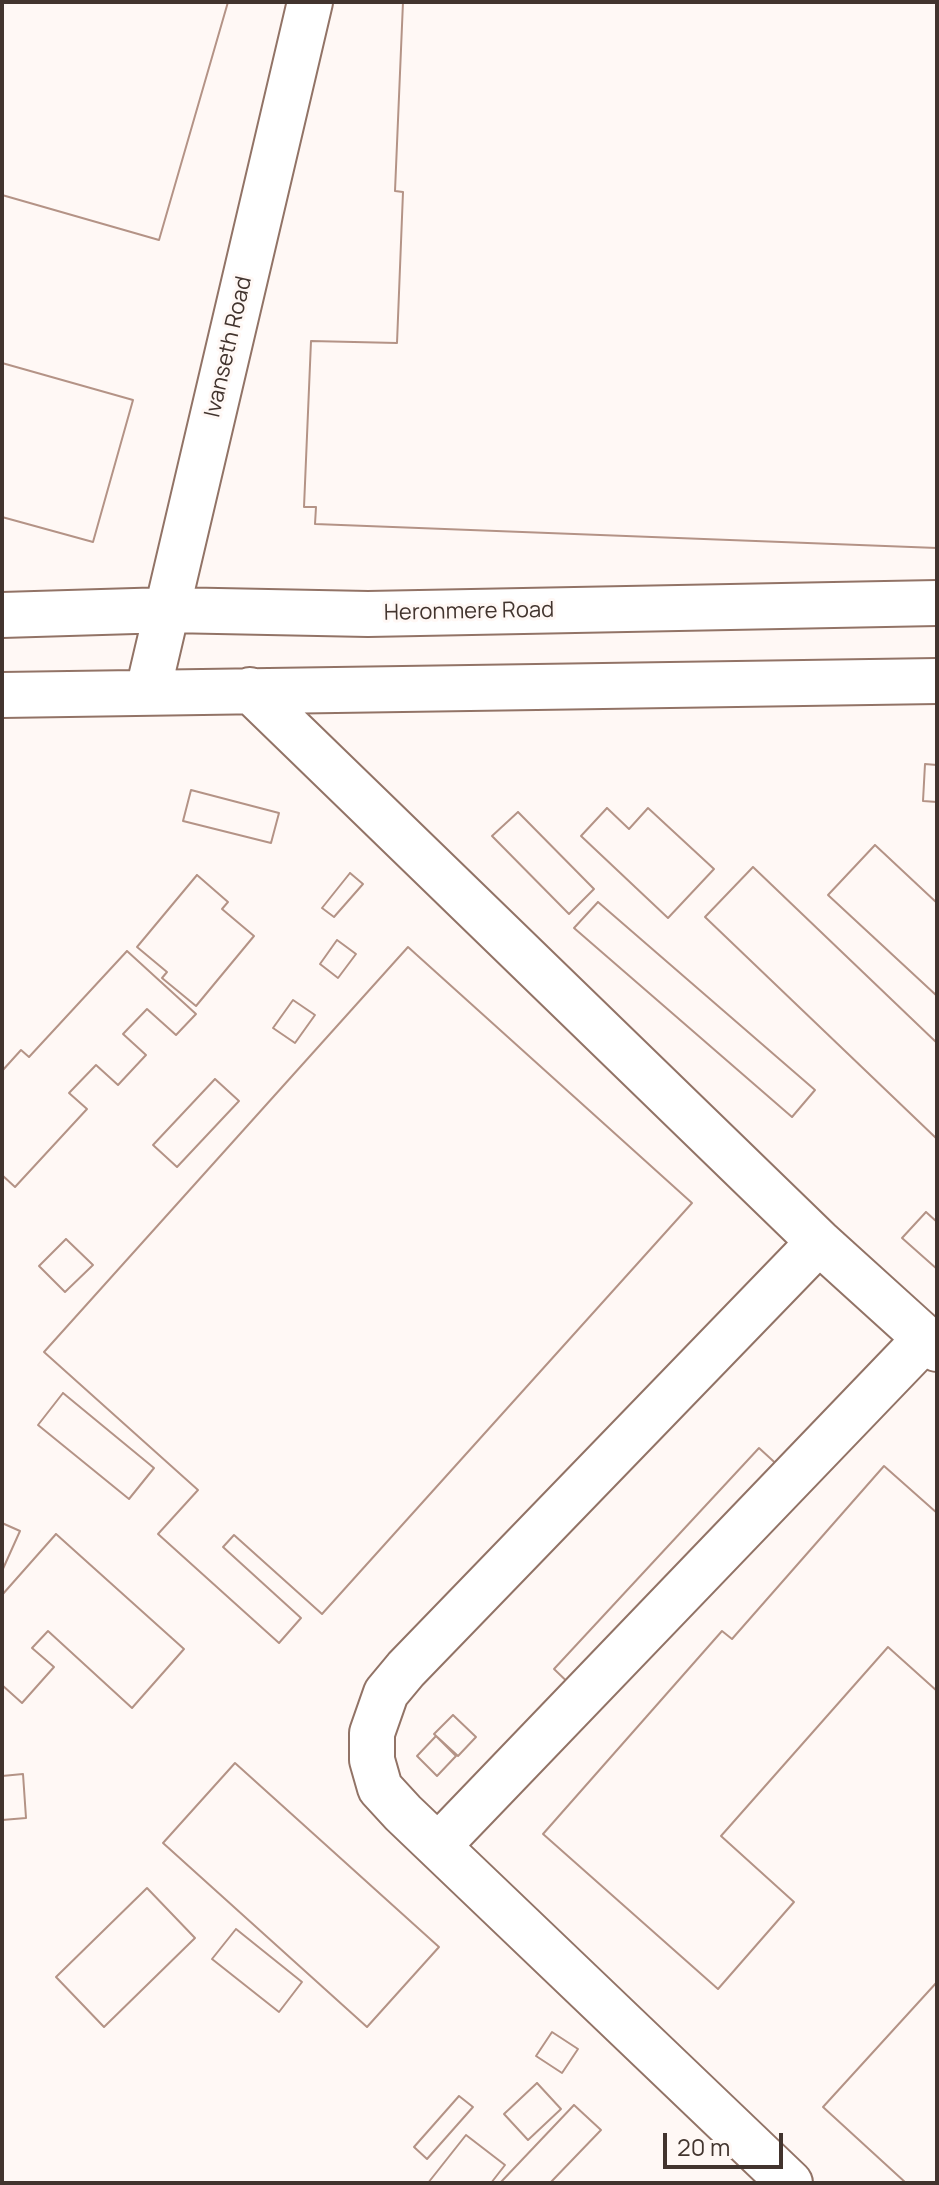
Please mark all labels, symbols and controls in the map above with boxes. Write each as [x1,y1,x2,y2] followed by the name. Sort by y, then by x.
[200,274,258,420] street label: Ivanseth Road
[384,597,554,627] street label: Heronmere Road
[667,2117,787,2167] scale bar
[677,2130,730,2163] text: 20 m

